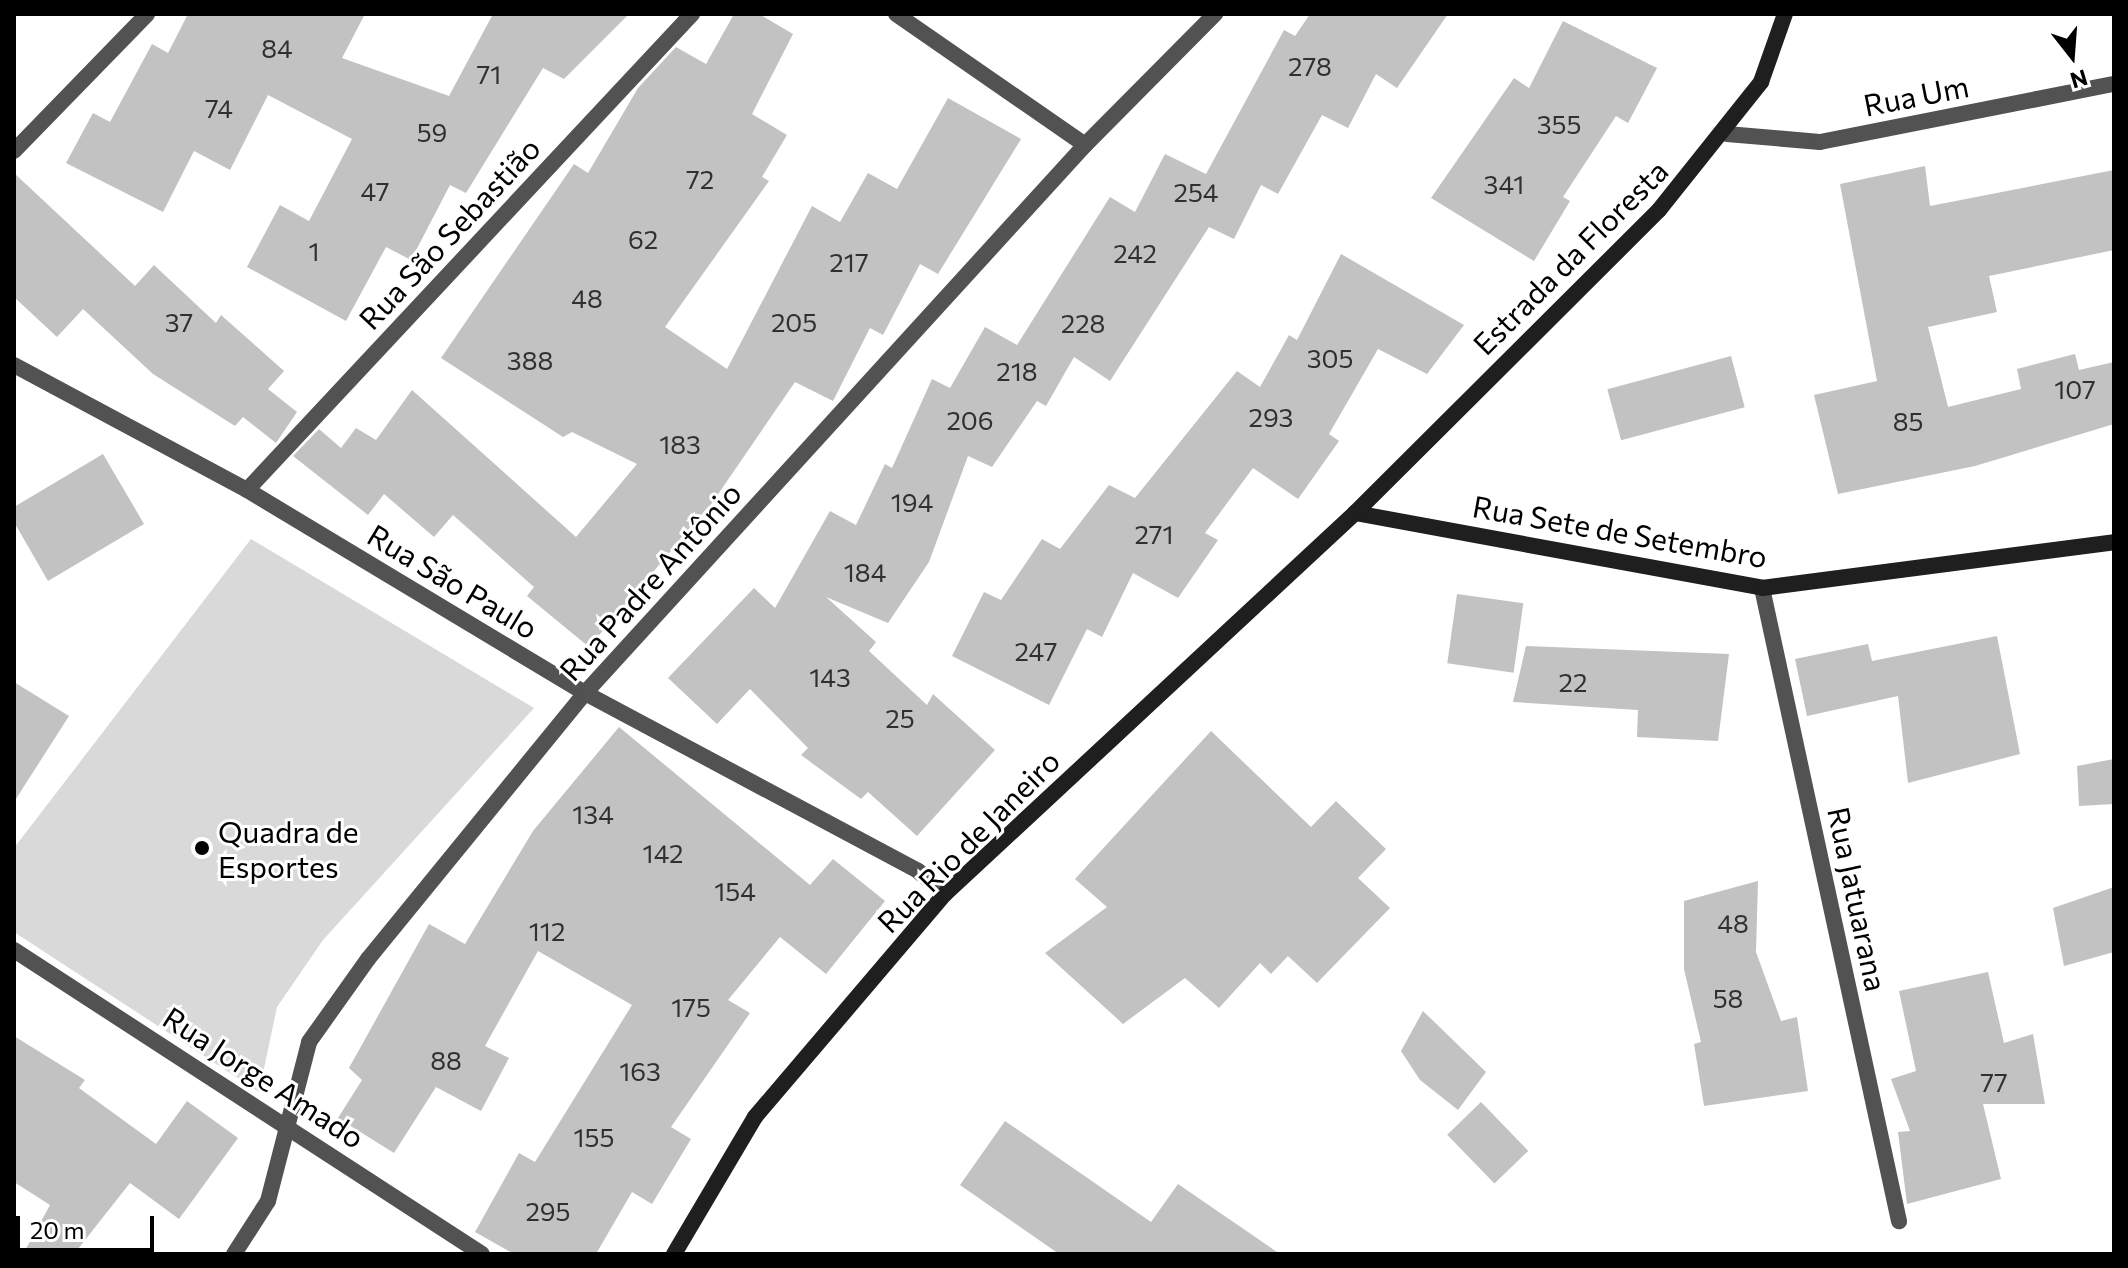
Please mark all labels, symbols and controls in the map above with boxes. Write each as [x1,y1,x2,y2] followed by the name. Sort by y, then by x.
[2032,16,2112,96] north arrow
[261,32,293,64] house number: 84
[1288,50,1332,82] house number: 278
[477,58,501,90] house number: 71
[2067,64,2091,95] text: N
[1860,67,1972,123] street label: Rua Um
[205,92,233,124] house number: 74
[1537,108,1581,140] house number: 355
[417,116,447,148] house number: 59
[351,130,547,336] street label: Rua São Sebastião
[1465,152,1675,362] street label: Estrada da Floresta
[686,163,714,195] house number: 72
[1484,168,1524,200] house number: 341
[361,175,389,207] house number: 47
[1174,176,1218,208] house number: 254
[628,223,658,255] house number: 62
[308,235,320,267] house number: 1
[1113,237,1157,269] house number: 242
[829,246,869,278] house number: 217
[571,282,603,314] house number: 48
[165,306,193,338] house number: 37
[771,306,817,338] house number: 205
[1061,307,1105,339] house number: 228
[1307,342,1353,374] house number: 305
[507,344,553,376] house number: 388
[996,355,1038,387] house number: 218
[2054,373,2096,405] house number: 107
[1249,401,1293,433] house number: 293
[946,404,994,436] house number: 206
[1893,405,1923,437] house number: 85
[659,428,701,460] house number: 183
[552,475,748,687] street label: Rua Padre Antônio
[891,486,933,518] house number: 194
[1470,487,1770,575] street label: Rua Sete de Setembro
[362,516,544,646] street label: Rua São Paulo
[1134,518,1174,550] house number: 271
[844,556,886,588] house number: 184
[1015,635,1057,667] house number: 247
[809,661,851,693] house number: 143
[1559,666,1587,698] house number: 22
[885,702,915,734] house number: 25
[869,742,1067,940] street label: Rua Rio de Janeiro
[572,798,614,830] house number: 134
[1821,804,1895,994] street label: Rua Jatuarana
[218,813,359,884] place label: Quadra de Esportes
[643,837,683,869] house number: 142
[193,839,211,857] marker: Quadra de Esportes
[714,875,756,907] house number: 154
[1717,907,1749,939] house number: 48
[529,915,565,947] house number: 112
[1713,982,1743,1014] house number: 58
[671,991,711,1023] house number: 175
[157,999,371,1155] street label: Rua Jorge Amado
[430,1044,462,1076] house number: 88
[619,1055,661,1087] house number: 163
[1980,1066,2008,1098] house number: 77
[574,1121,614,1153] house number: 155
[525,1195,571,1227] house number: 295
[20,1200,158,1250] scale bar
[30,1215,84,1244] text: 20 m

